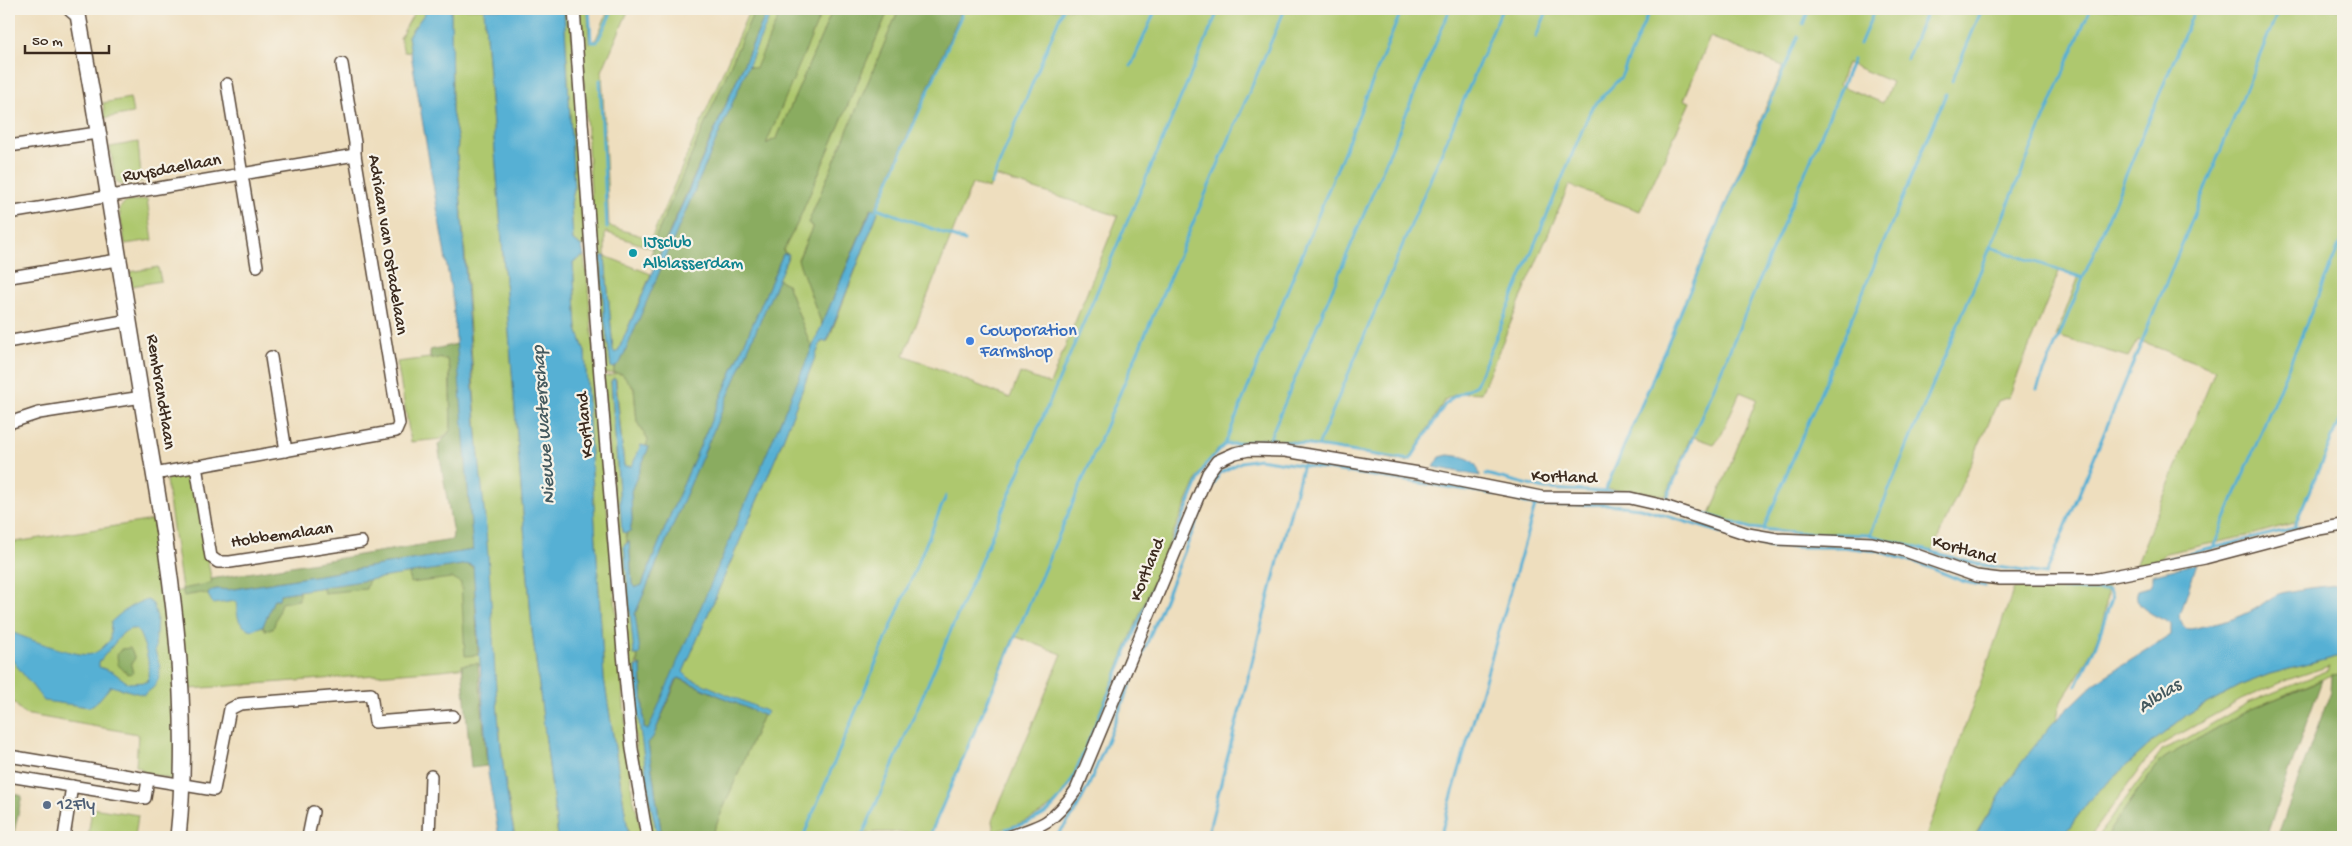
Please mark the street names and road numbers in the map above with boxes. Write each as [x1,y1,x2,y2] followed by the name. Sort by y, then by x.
[121,150,223,188] street label: Ruysdaellaan
[362,153,412,337] street label: Adriaan van Ostadelaan
[141,333,180,452] street label: Rembrandtlaan
[573,390,599,459] street label: Kortland
[1531,466,1599,490] street label: Kortland
[229,518,335,554] street label: Hobbemalaan
[1929,532,2000,571] street label: Kortland
[1126,534,1171,605] street label: Kortland

